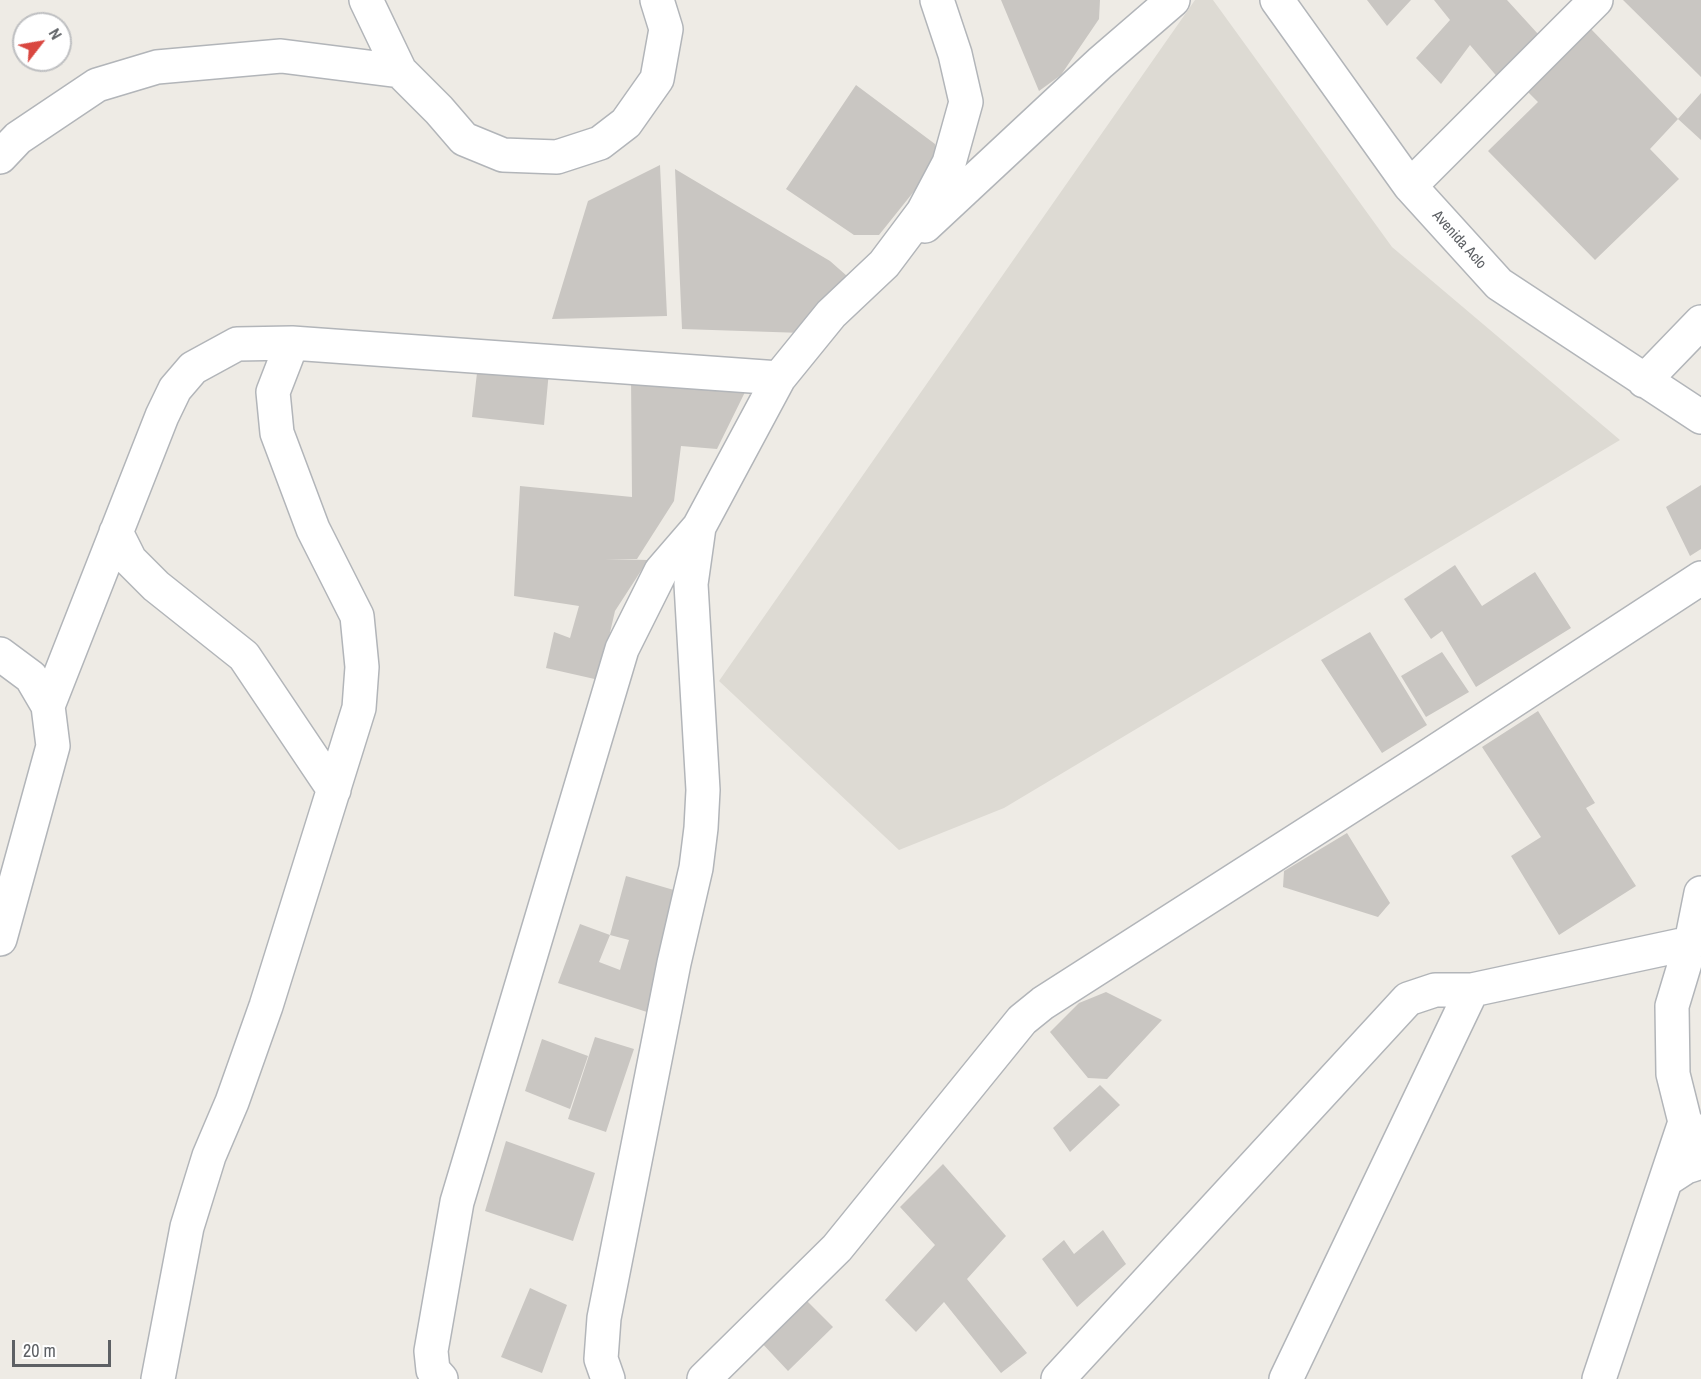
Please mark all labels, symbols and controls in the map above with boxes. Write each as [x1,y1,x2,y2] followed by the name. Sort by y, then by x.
[12,12,72,72] north arrow
[44,24,68,43] text: N
[1428,207,1490,273] street label: Avenida Aclo
[15,1328,114,1366] scale bar
[23,1338,56,1363] text: 20 m

